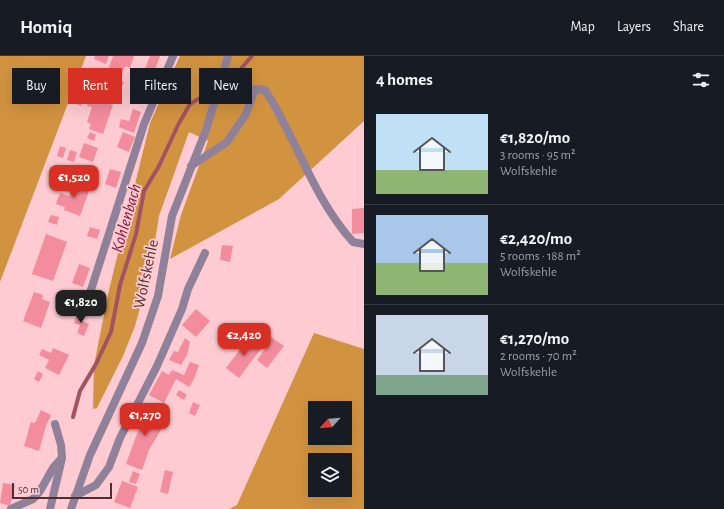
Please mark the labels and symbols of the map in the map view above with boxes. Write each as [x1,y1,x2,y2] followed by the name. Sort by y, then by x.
[41,165,107,199] pin: €1,520
[108,182,144,254] water label: Kohlenbach
[131,238,161,310] street label: Wolfskehle
[48,290,114,324] pin: €1,820
[211,323,277,357] pin: €2,420
[308,401,352,445] north arrow
[112,403,178,437] pin: €1,270
[12,481,112,500] scale bar

